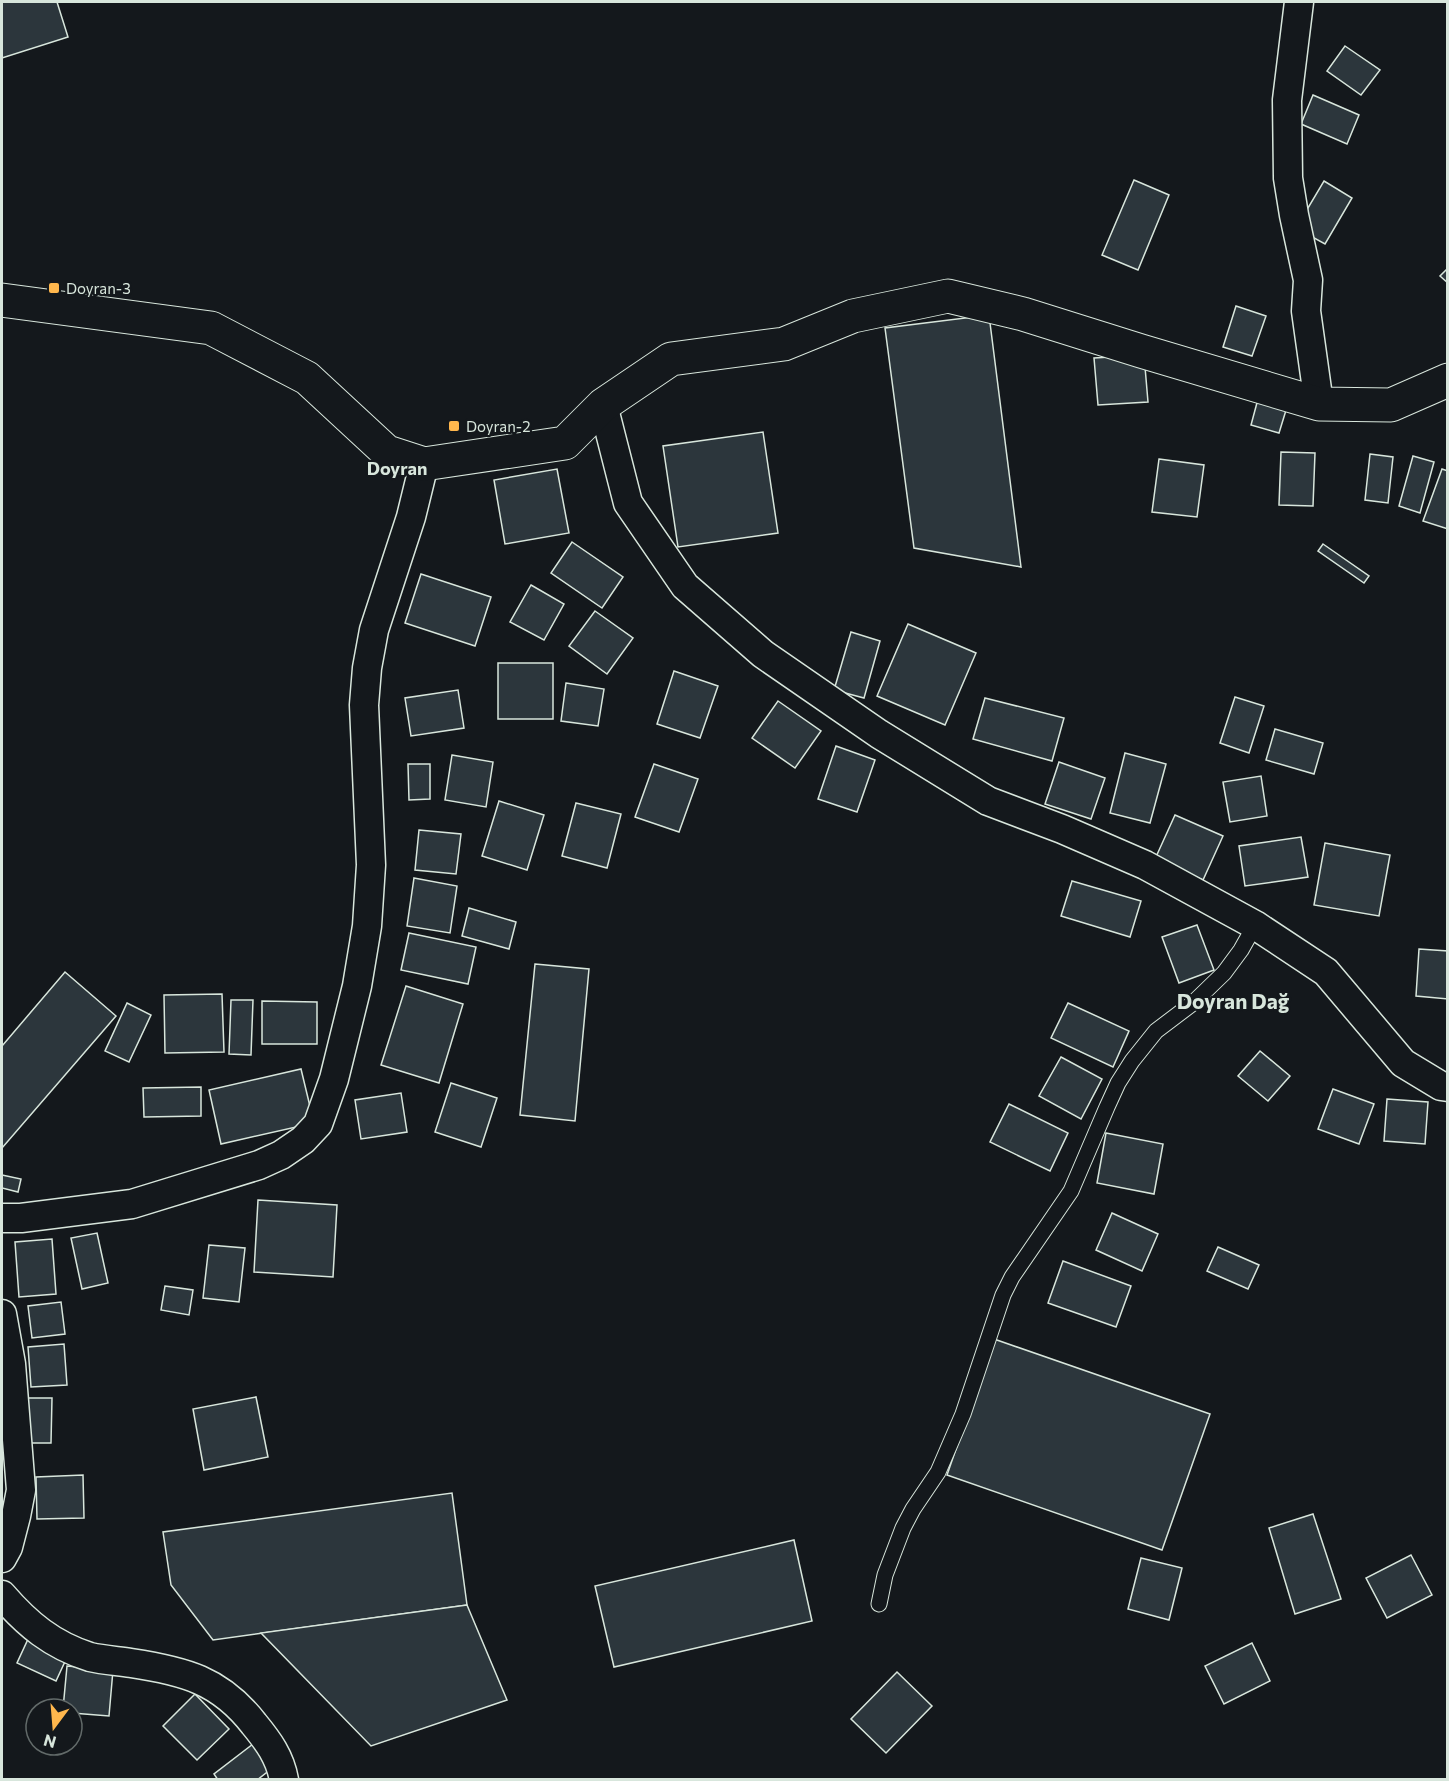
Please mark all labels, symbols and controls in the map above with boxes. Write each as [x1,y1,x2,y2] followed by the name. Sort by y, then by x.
[66,279,131,297] place label: Doyran-3
[47,281,61,295] marker: Doyran-3
[466,417,530,435] place label: Doyran-2
[447,419,461,433] marker: Doyran-2
[367,457,427,479] district label: Doyran
[1177,988,1290,1013] district label: Doyran Dağ
[24,1697,84,1757] north arrow
[41,1731,58,1753] text: N

